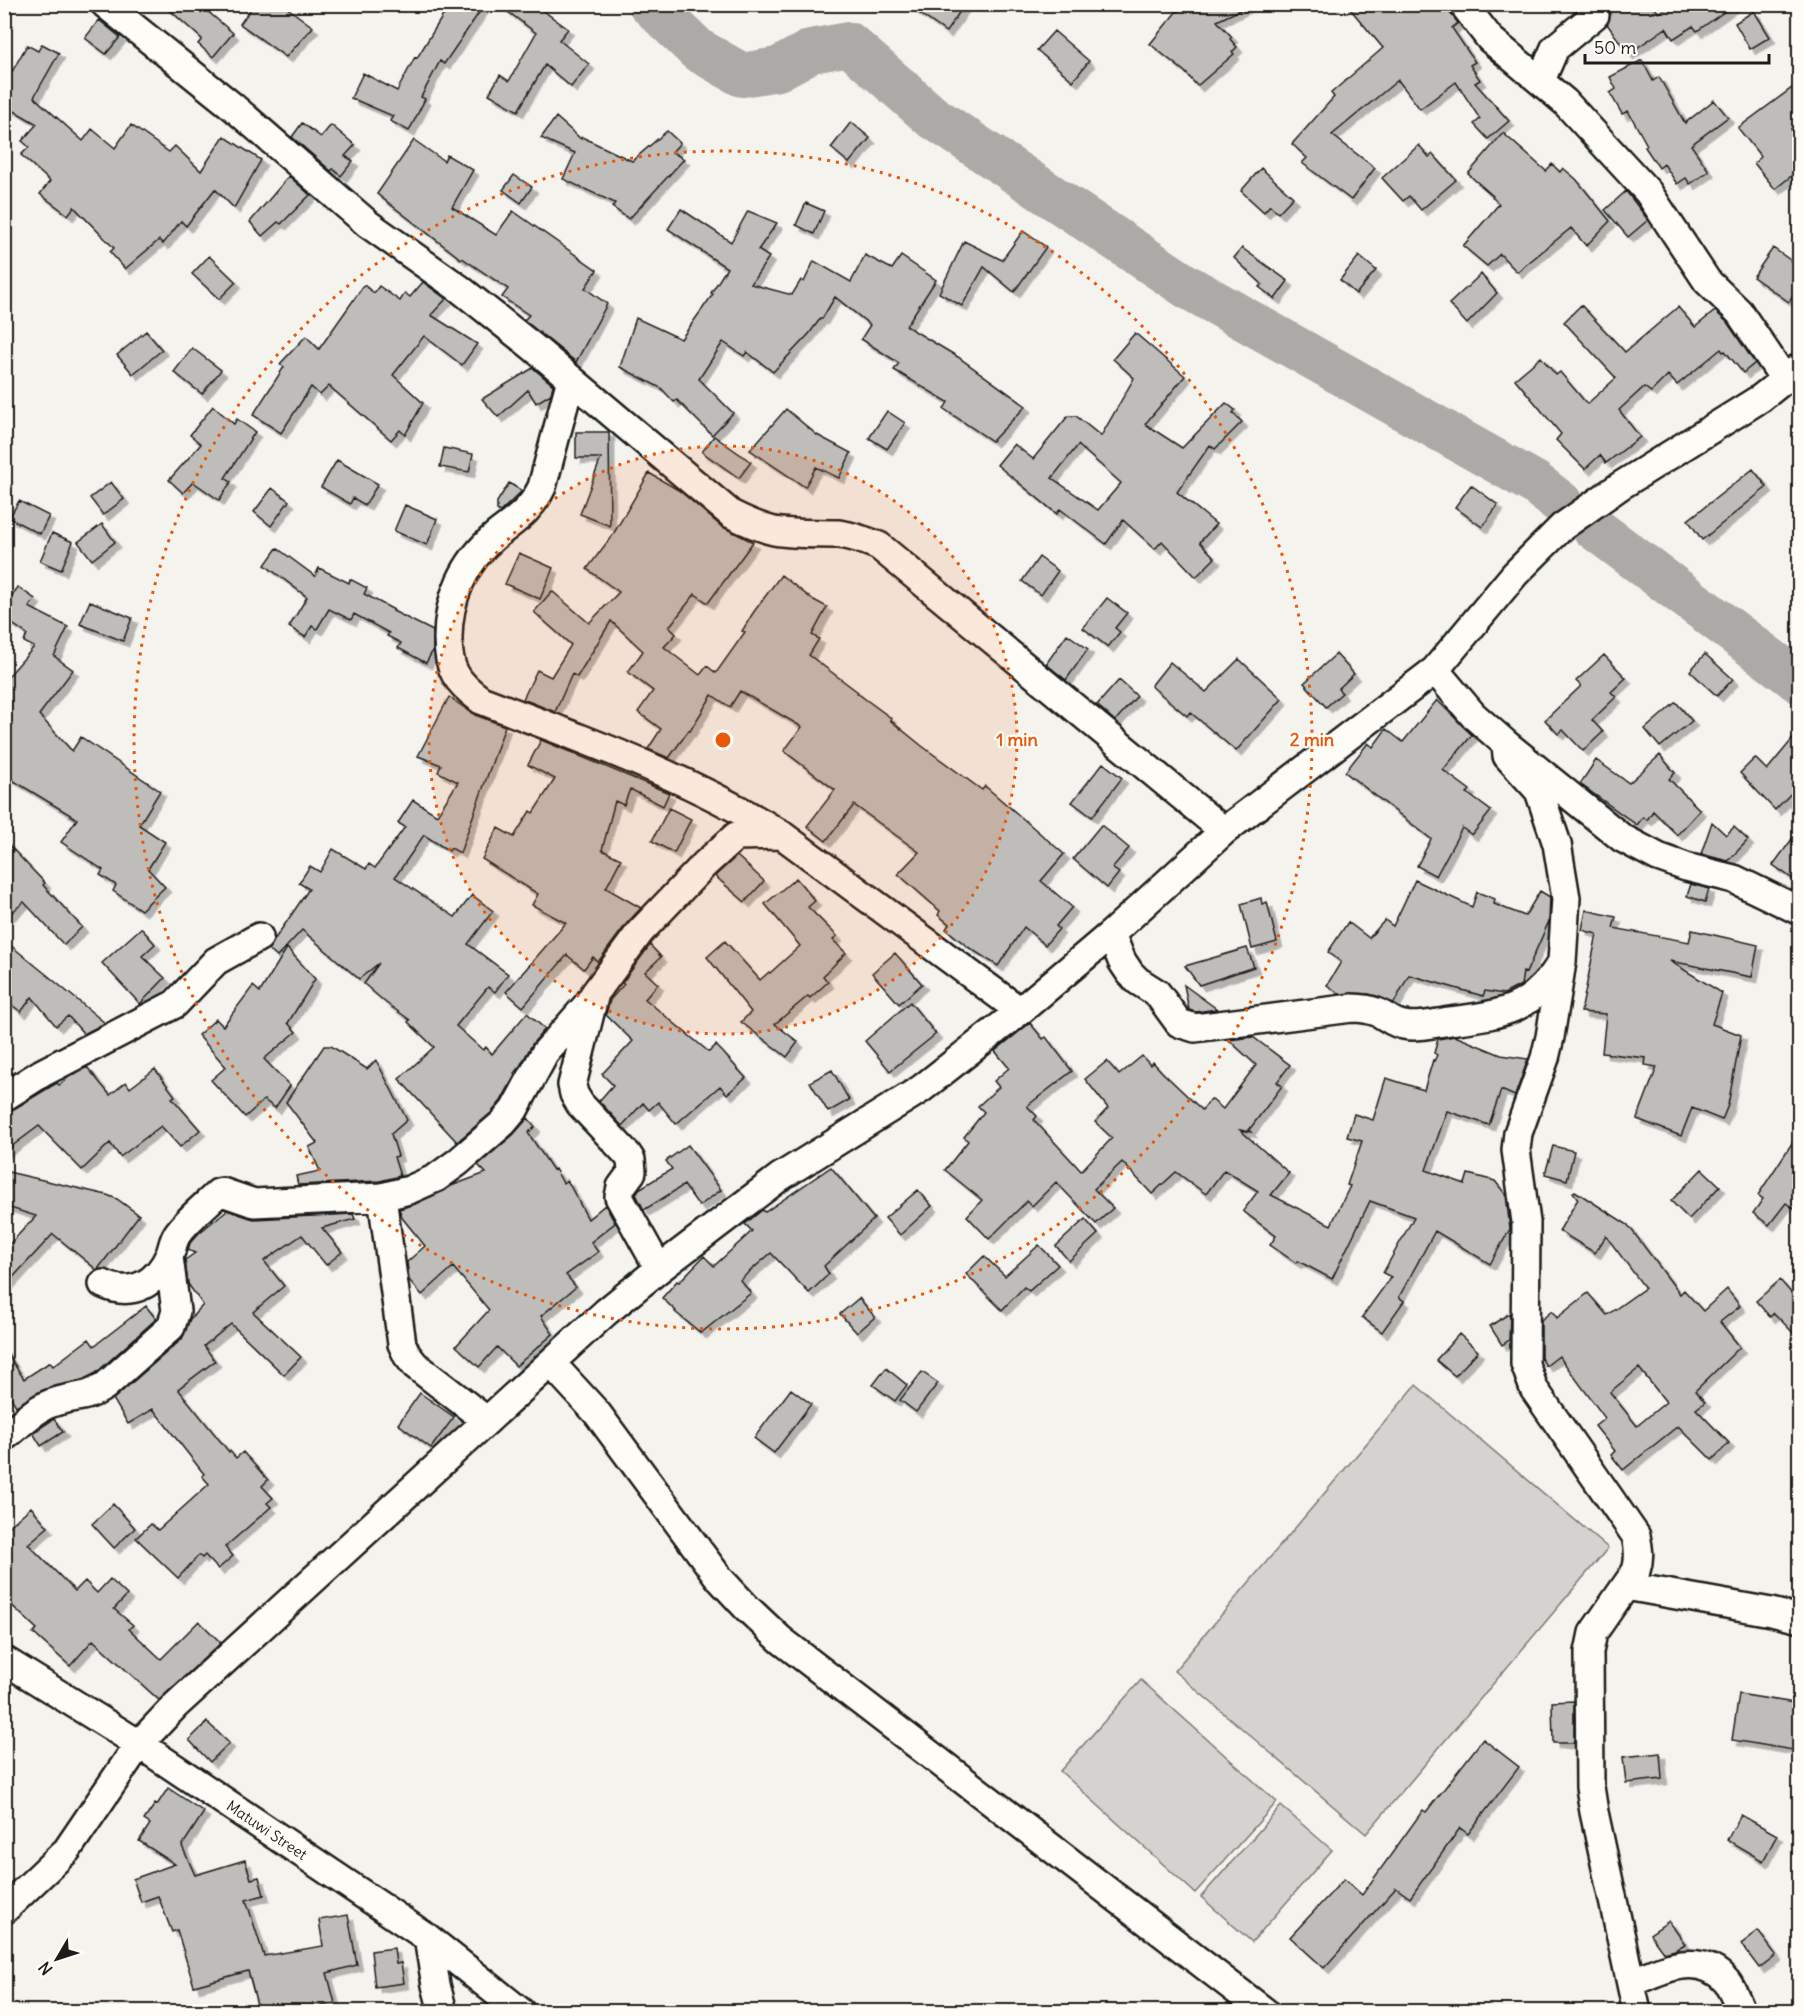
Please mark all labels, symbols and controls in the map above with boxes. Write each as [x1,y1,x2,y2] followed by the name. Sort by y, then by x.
[1585,27,1770,65] scale bar
[1594,36,1636,59] text: 50 m
[996,728,1038,751] text: 1 min
[1290,728,1335,751] text: 2 min
[713,730,733,750] centre of rings
[223,1796,311,1864] street label: Matuwi Street
[27,1929,87,1989] north arrow
[34,1958,57,1979] text: N

